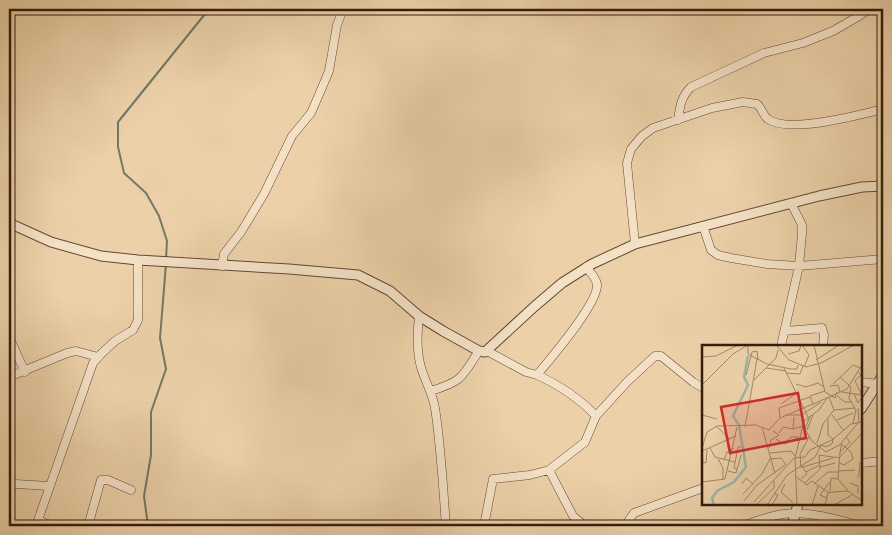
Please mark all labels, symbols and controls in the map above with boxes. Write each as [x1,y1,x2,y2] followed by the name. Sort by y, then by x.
[702,345,862,505] inset map

